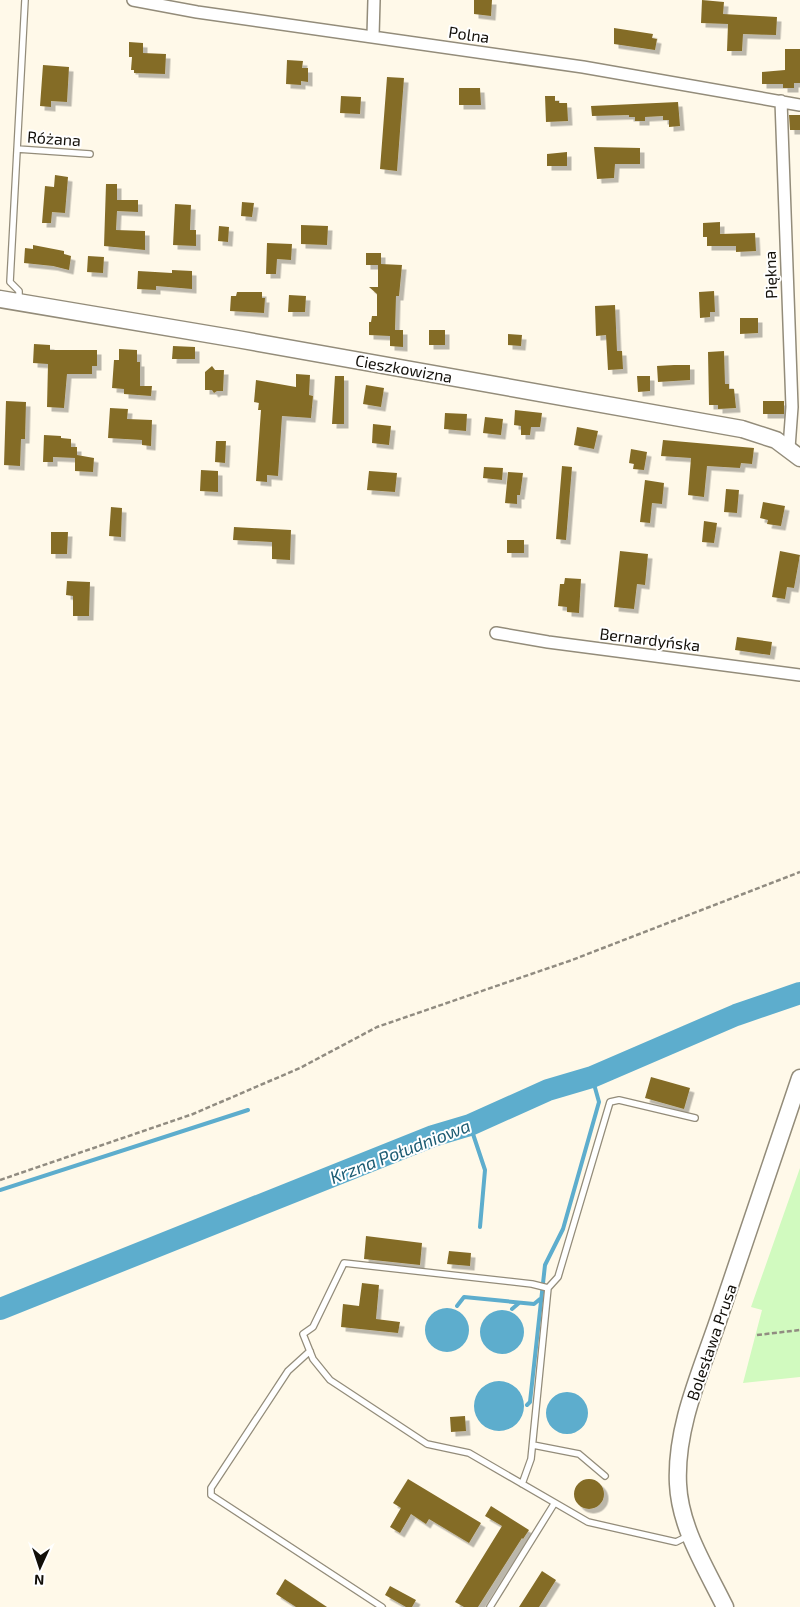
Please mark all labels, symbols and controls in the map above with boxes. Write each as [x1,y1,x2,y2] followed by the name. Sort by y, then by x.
[447,22,491,46] street label: Polna
[26,127,82,149] street label: Różana
[760,251,780,299] street label: Piękna
[354,350,454,386] street label: Cieszkowizna
[599,623,701,655] street label: Bernardyńska
[327,1114,473,1188] water label: Krzna Południowa
[682,1281,740,1403] street label: Bolesława Prusa
[15,1542,65,1592] north arrow
[34,1572,45,1589] text: N

